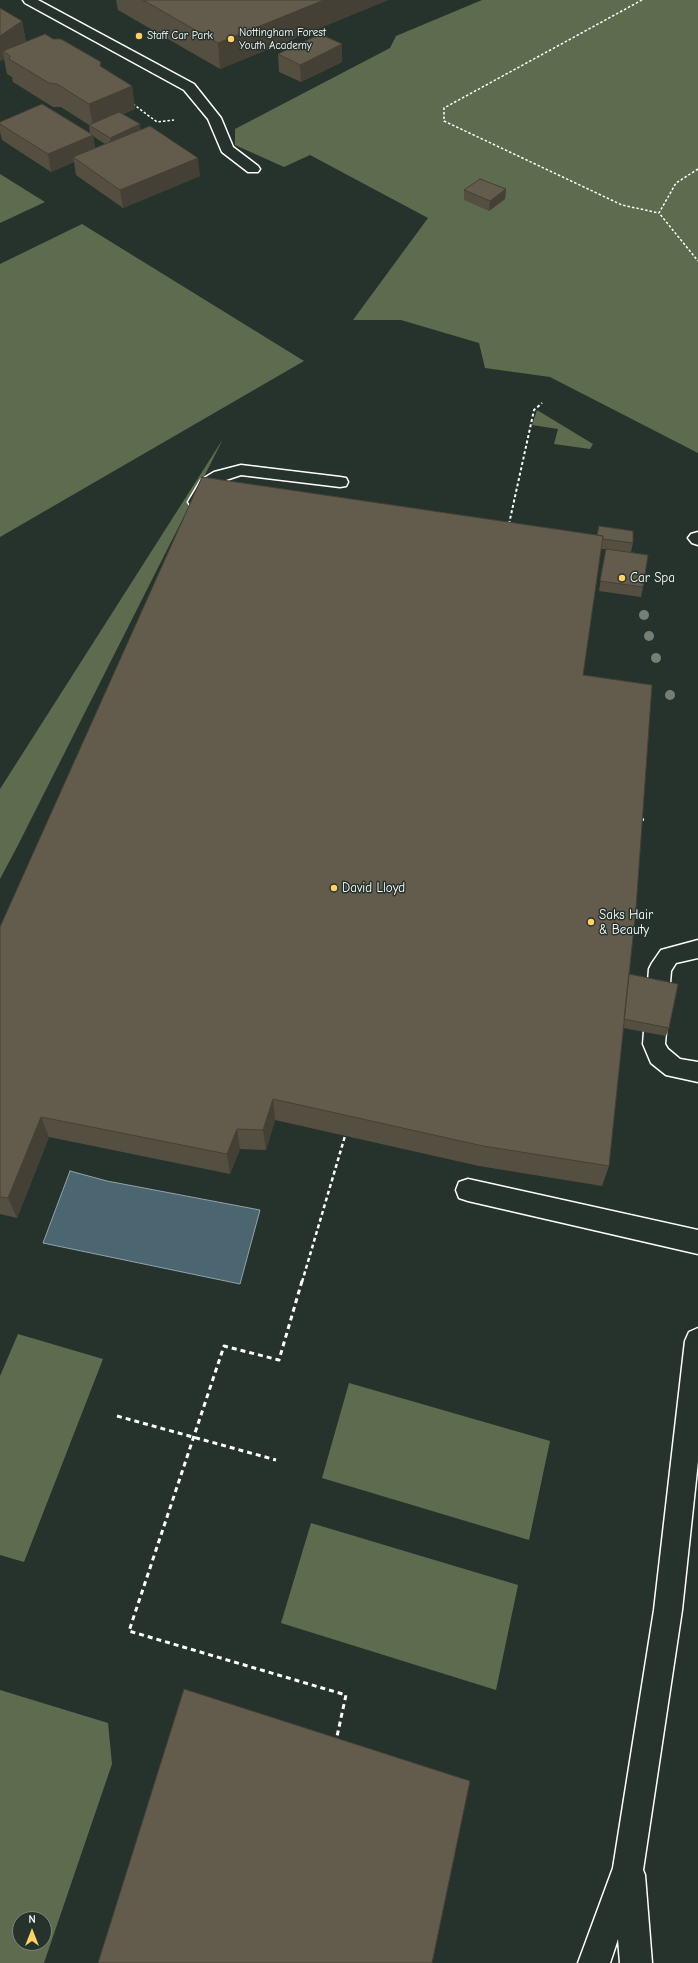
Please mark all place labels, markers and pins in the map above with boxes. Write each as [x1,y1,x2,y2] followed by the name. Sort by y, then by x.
[239,26,326,52] place label: Nottingham Forest Youth Academy
[147,29,213,43] place label: Staff Car Park
[134,31,144,41] marker: Staff Car Park
[226,34,236,44] marker: Nottingham Forest Youth Academy
[630,570,675,586] place label: Car Spa
[617,573,627,583] marker: Car Spa
[342,880,405,896] place label: David Lloyd
[329,883,339,893] marker: David Lloyd
[599,907,653,938] place label: Saks Hair & Beauty
[586,917,596,927] marker: Saks Hair & Beauty

